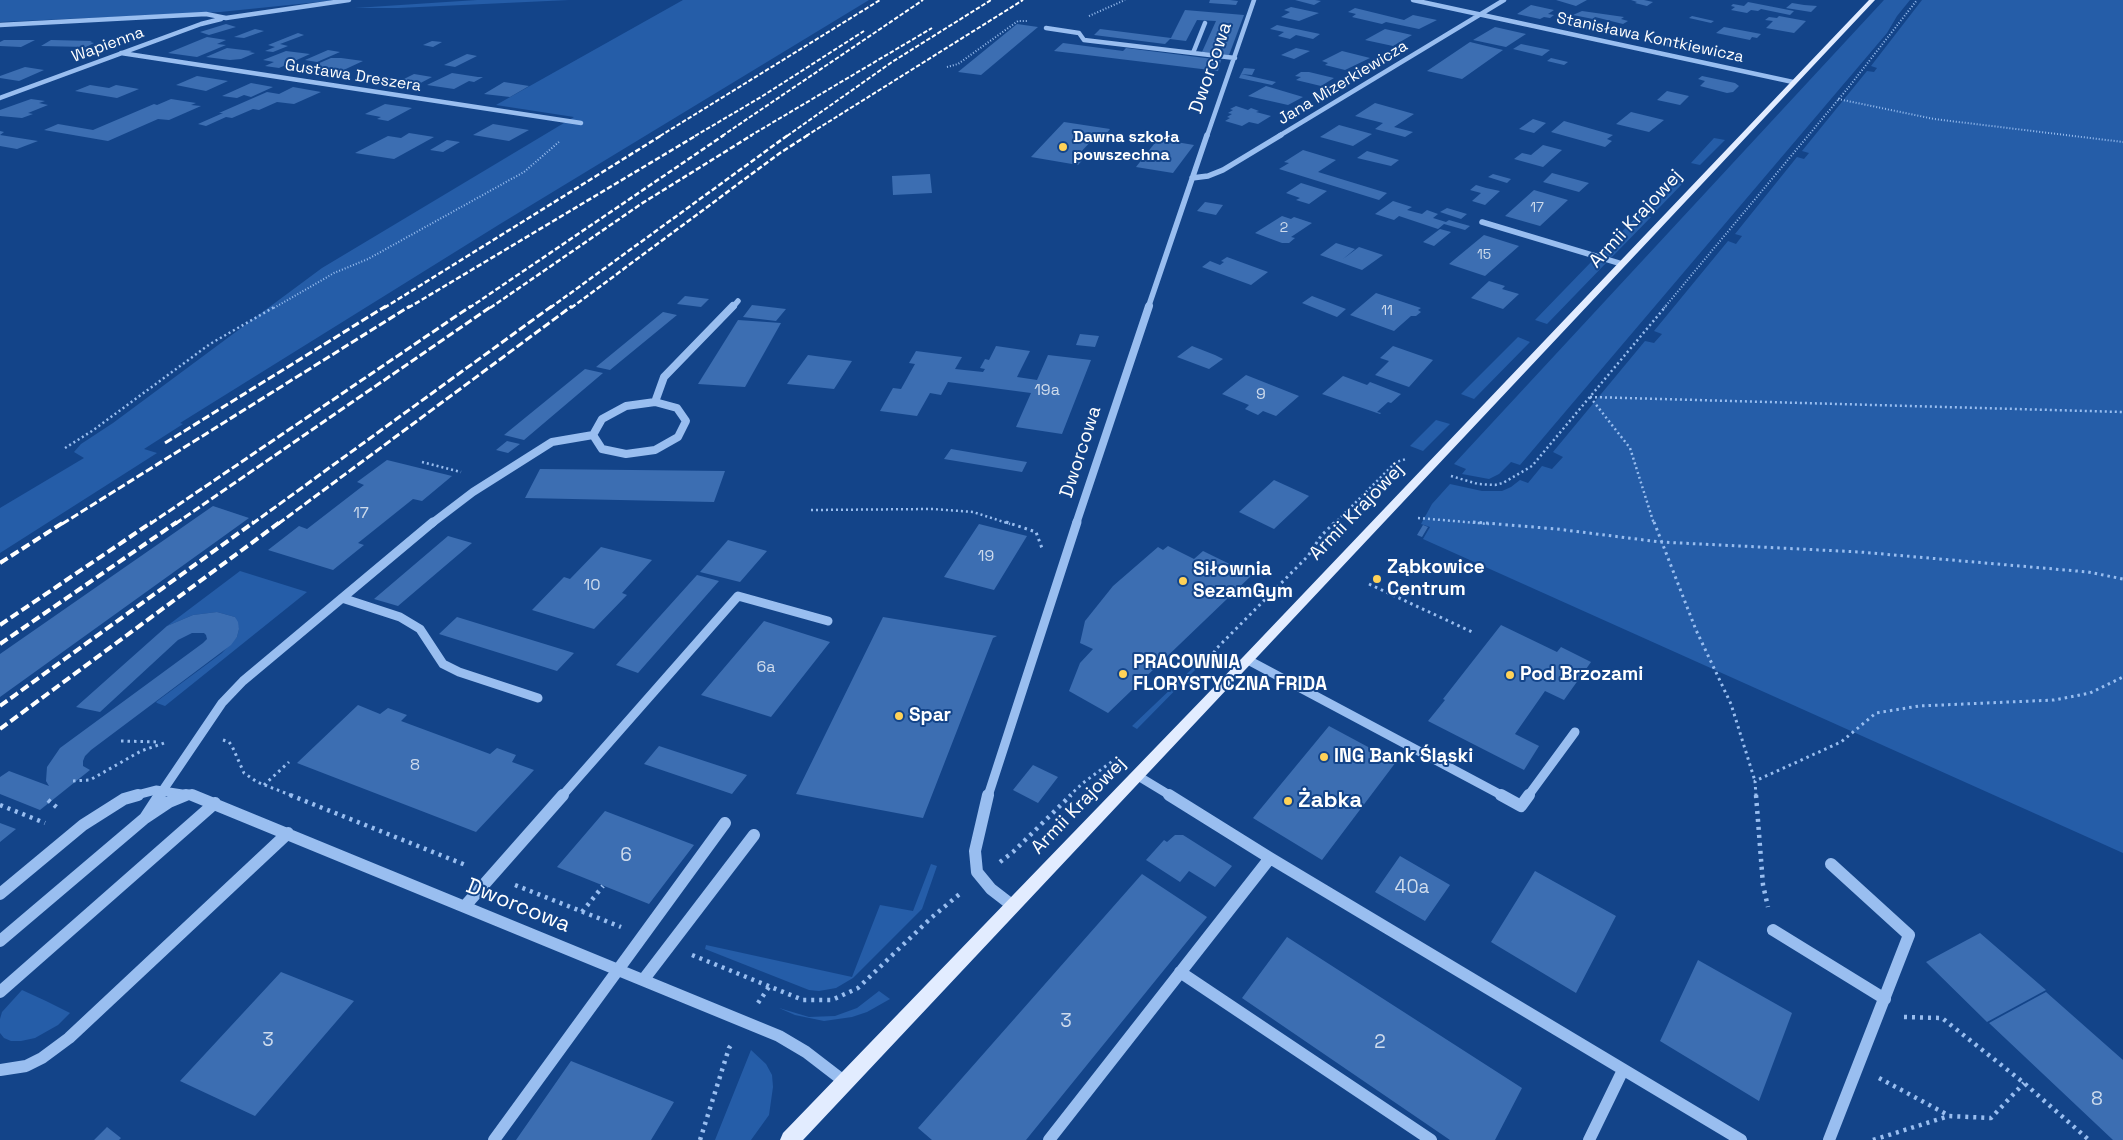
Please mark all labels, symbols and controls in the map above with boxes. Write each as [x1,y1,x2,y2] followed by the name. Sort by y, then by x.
[1555,9,1745,67] street label: Stanisława Kontkiewicza
[1185,19,1237,117] street label: Dworcowa
[69,23,147,67] street label: Wapienna
[1275,37,1411,129] street label: Jana Mizerkiewicza
[284,56,422,96] street label: Gustawa Dreszera
[1073,128,1180,166] place label: Dawna szkoła powszechna
[1057,141,1069,153] marker: Dawna szkoła powszechna
[1585,165,1687,273] street label: Armii Krajowej
[1530,200,1544,216] house number: 17
[1280,220,1288,236] house number: 2
[1477,247,1491,263] house number: 15
[1381,303,1393,319] house number: 11
[1034,381,1060,401] house number: 19a
[1256,385,1266,405] house number: 9
[1055,403,1107,501] street label: Dworcowa
[1305,459,1409,565] street label: Armii Krajowej
[353,504,369,524] house number: 17
[978,547,994,567] house number: 19
[1387,557,1485,601] place label: Ząbkowice Centrum
[1193,559,1293,603] place label: Siłownia SezamGym
[1371,573,1383,585] marker: Ząbkowice Centrum
[1177,575,1189,587] marker: Siłownia SezamGym
[584,576,600,596] house number: 10
[1133,652,1327,696] place label: PRACOWNIA FLORYSTYCZNA FRIDA
[757,658,775,678] house number: 6a
[1520,664,1643,686] place label: Pod Brzozami
[1117,668,1129,680] marker: PRACOWNIA FLORYSTYCZNA FRIDA
[1504,669,1516,681] marker: Pod Brzozami
[909,705,951,727] place label: Spar
[893,710,905,722] marker: Spar
[1334,746,1473,768] place label: ING Bank Śląski
[1318,751,1330,763] marker: ING Bank Śląski
[1027,753,1131,859] street label: Armii Krajowej
[410,756,420,776] house number: 8
[1298,788,1362,814] place label: Żabka
[1282,795,1294,807] marker: Żabka
[620,845,632,867] house number: 6
[462,873,574,939] street label: Dworcowa
[1395,877,1429,899] house number: 40a
[1060,1011,1072,1033] house number: 3
[262,1030,274,1052] house number: 3
[1374,1032,1386,1054] house number: 2
[2091,1089,2103,1111] house number: 8

